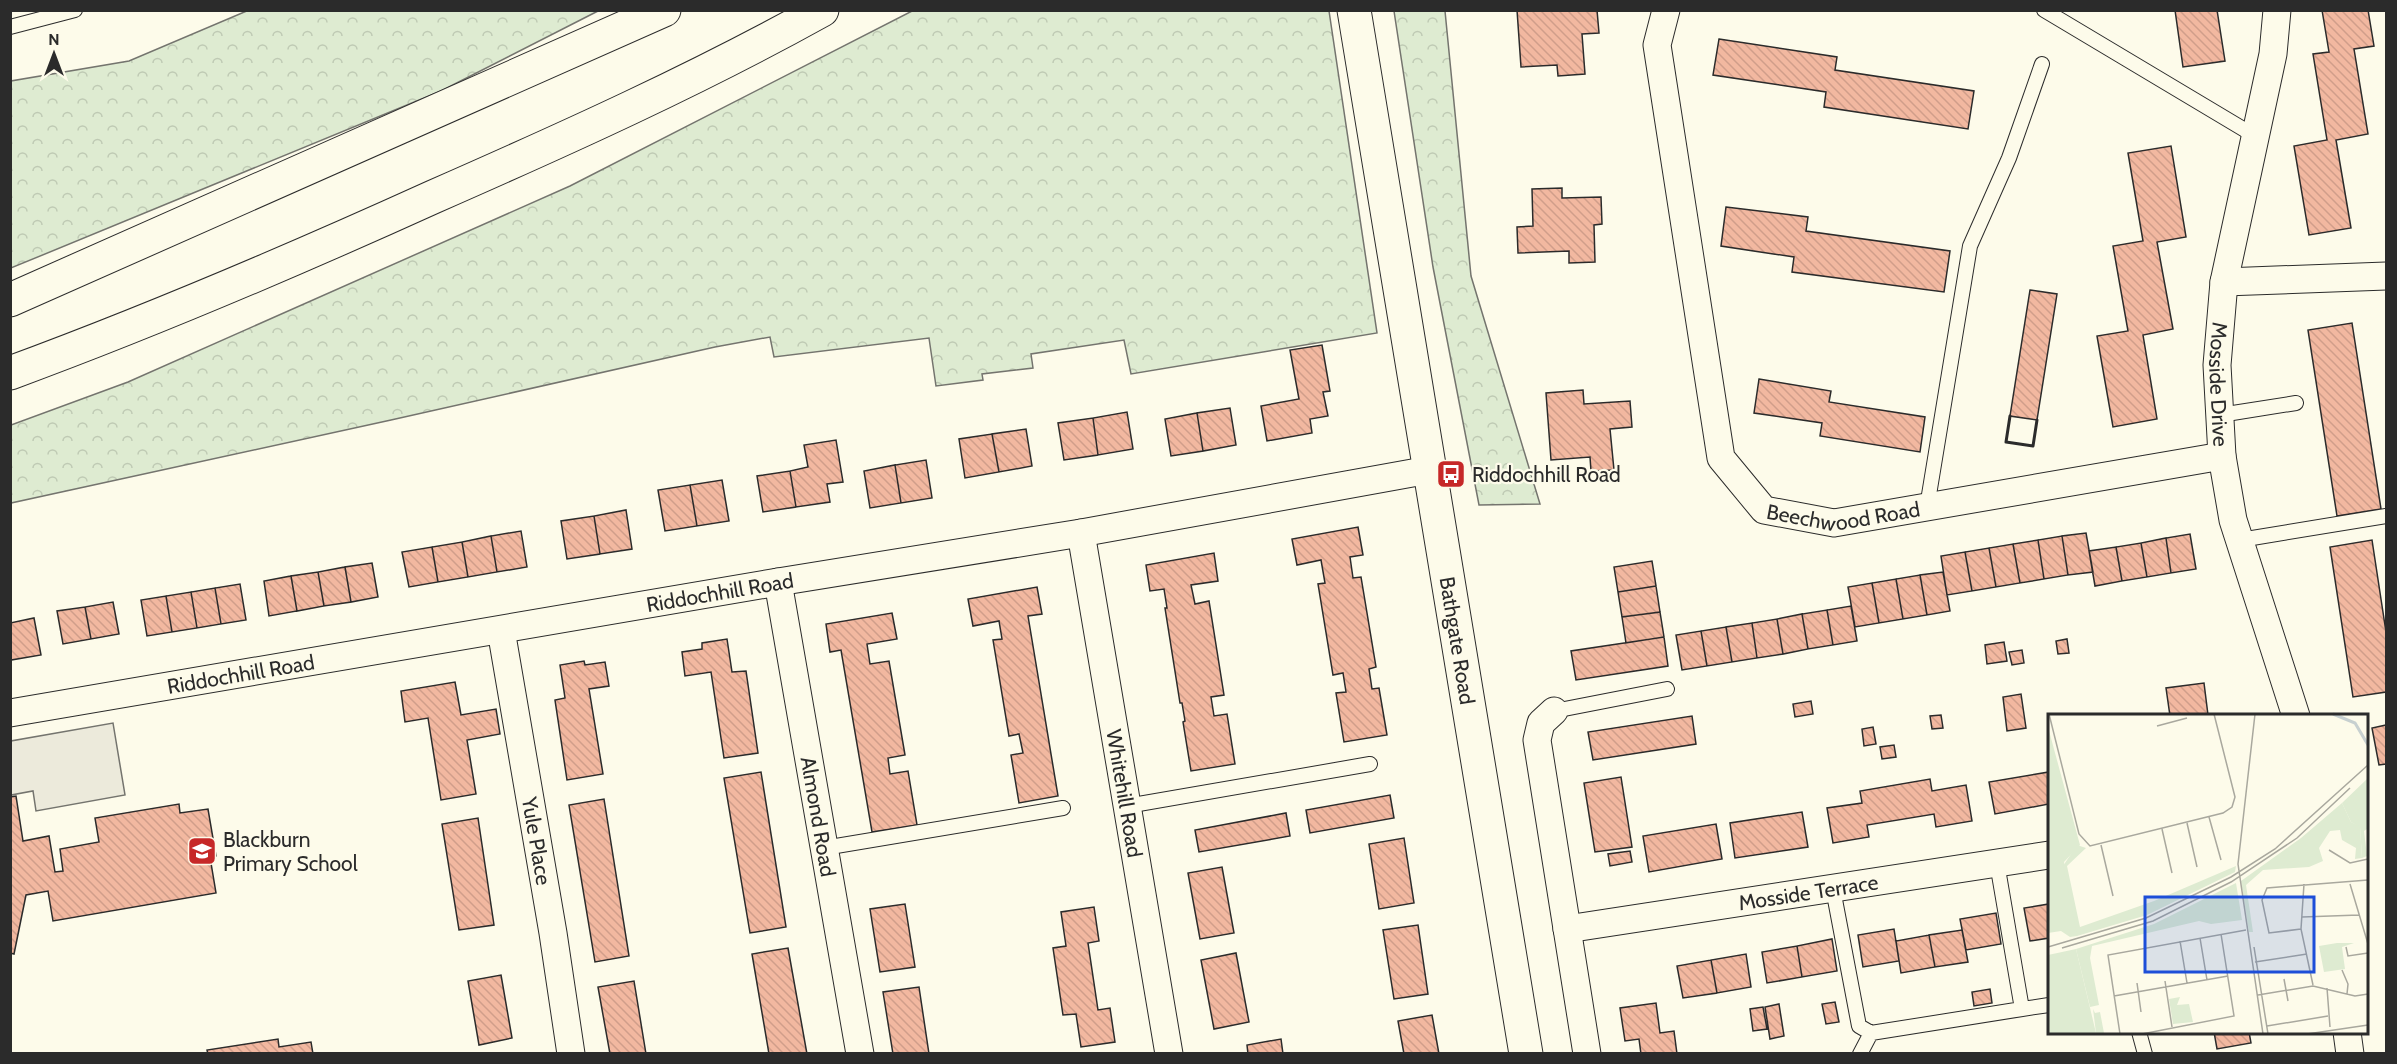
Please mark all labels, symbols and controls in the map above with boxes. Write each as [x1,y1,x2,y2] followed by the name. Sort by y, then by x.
[24,24,84,84] north arrow
[48,30,60,49] text: N
[2204,321,2234,447] street label: Mosside Drive
[1435,458,1467,490] bus stop icon: Riddochhill Road
[1472,462,1621,487] place label: Riddochhill Road
[1765,496,1922,536] street label: Beechwood Road
[644,567,795,617] street label: Riddochhill Road
[1435,575,1481,706] street label: Bathgate Road
[165,649,316,698] street label: Riddochhill Road
[2048,714,2367,1034] inset map
[1102,727,1148,859] street label: Whitehill Road
[796,755,841,878] street label: Almond Road
[517,794,557,887] street label: Yule Place
[223,827,358,876] place label: Blackburn Primary School
[186,835,218,867] school or university icon: Blackburn Primary School
[1737,869,1880,915] street label: Mosside Terrace

